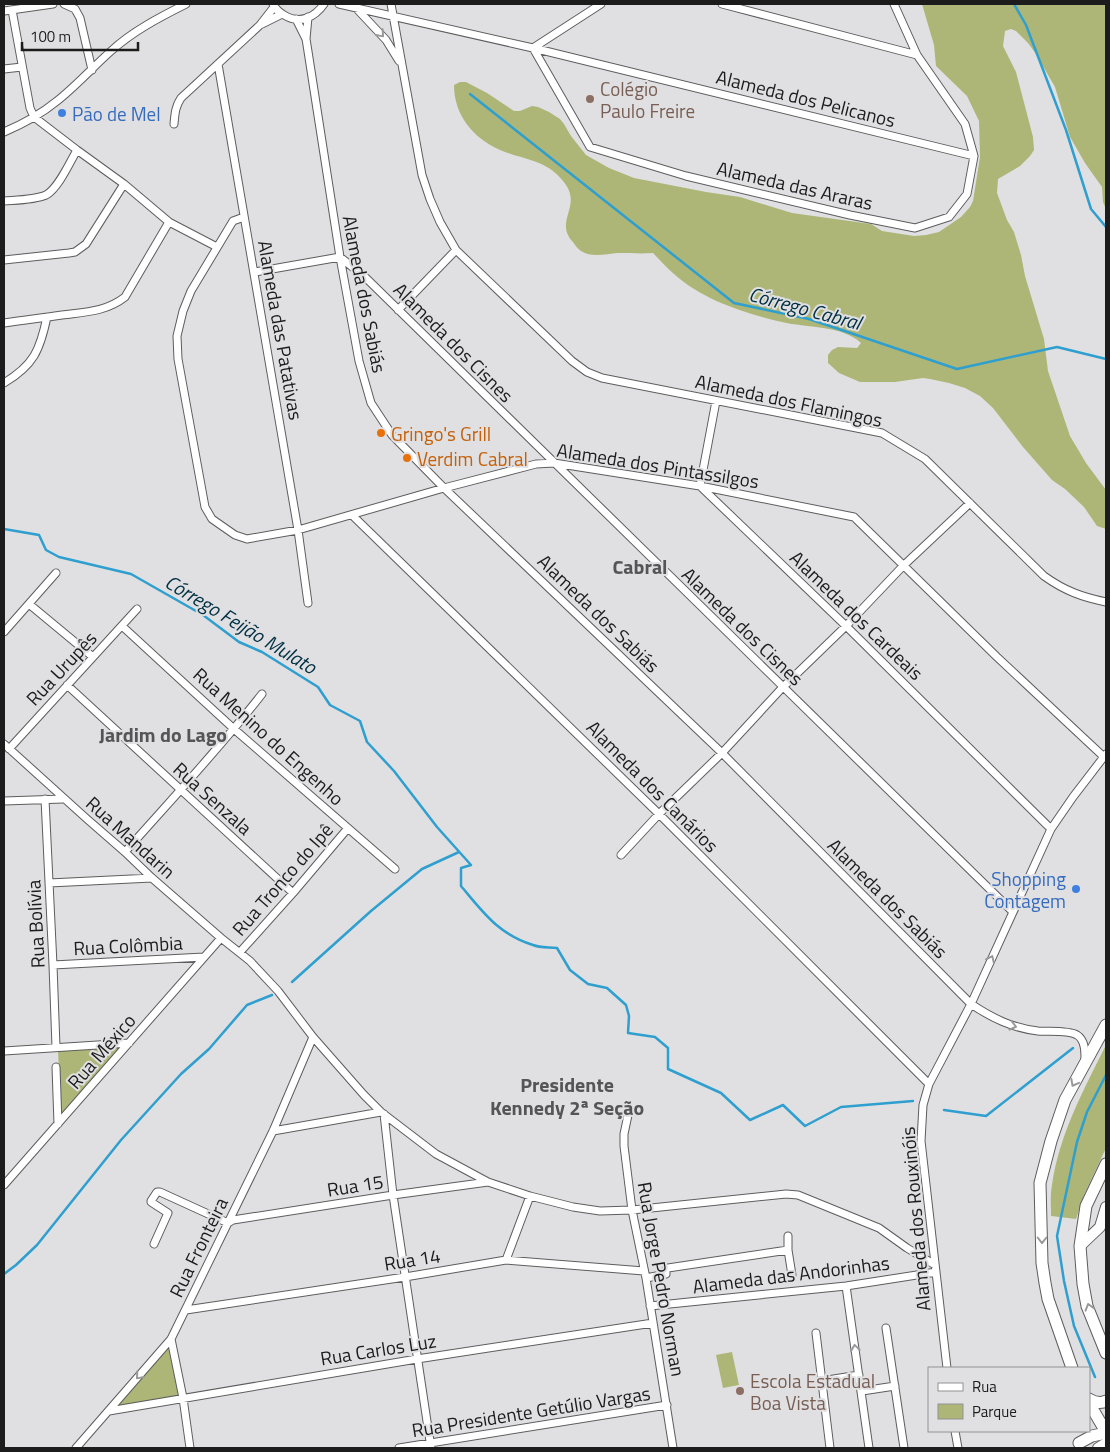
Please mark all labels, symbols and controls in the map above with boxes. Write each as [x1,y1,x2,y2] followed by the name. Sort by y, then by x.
[22,20,139,52] scale bar
[30,25,71,48] text: 100 m
[376,29,385,38] one-way arrow
[713,62,899,134] street label: Alameda dos Pelicanos
[600,74,695,125] place label: Colégio Paulo Freire
[584,93,596,105] marker: Colégio Paulo Freire
[72,99,161,128] place label: Pão de Mel
[56,107,68,119] marker: Pão de Mel
[714,153,876,217] street label: Alameda das Araras
[336,213,395,375] street label: Alameda dos Sabiás
[251,238,311,422] street label: Alameda das Patativas
[387,275,521,409] street label: Alameda dos Cisnes
[745,278,867,339] water label: Córrego Cabral
[693,366,885,434] street label: Alameda dos Flamingos
[391,419,491,448] place label: Gringo's Grill
[375,427,387,439] marker: Gringo's Grill
[555,435,761,495] street label: Alameda dos Pintassilgos
[417,444,528,473] place label: Verdim Cabral
[401,452,413,464] marker: Verdim Cabral
[784,543,930,687] street label: Alameda dos Cardeais
[531,547,667,679] street label: Alameda dos Sabiás
[612,551,668,582] district label: Cabral
[676,560,811,692] street label: Alameda dos Cisnes
[159,566,324,682] water label: Córrego Feijão Mulato
[19,624,103,712] street label: Rua Urupês
[187,660,351,812] street label: Rua Menino do Engenho
[580,713,726,859] street label: Alameda dos Canários
[99,719,227,750] district label: Jardim do Lago
[167,755,259,842] street label: Rua Senzala
[80,789,182,885] street label: Rua Mandarin
[225,816,339,942] street label: Rua Tronco do Ipê
[821,831,955,965] street label: Alameda dos Sabiás
[984,864,1066,915] place label: Shopping Contagem
[18,879,52,969] street label: Rua Bolívia
[1070,883,1082,895] marker: Shopping Contagem
[73,928,184,962] street label: Rua Colômbia
[985,955,995,964] one-way arrow
[60,1007,142,1095] street label: Rua México
[1009,1020,1018,1031] one-way arrow
[490,1069,644,1123] district label: Presidente Kennedy 2ª Seção
[1071,1078,1081,1087] one-way arrow
[892,1125,938,1313] street label: Alameda dos Rouxinóis
[325,1166,385,1204] street label: Rua 15
[631,1179,693,1379] street label: Rua Jorge Pedro Norman
[161,1192,235,1302] street label: Rua Fronteira
[1037,1236,1047,1244] one-way arrow
[382,1240,442,1278] street label: Rua 14
[691,1248,891,1300] street label: Alameda das Andorinhas
[1084,1304,1094,1312] one-way arrow
[318,1326,438,1372] street label: Rua Carlos Luz
[850,1344,861,1352] one-way arrow
[750,1366,875,1417] place label: Escola Estadual Boa Vista
[928,1367,1090,1432] legend
[136,1370,145,1379] one-way arrow
[972,1375,997,1398] text: Rua
[410,1378,653,1444] street label: Rua Presidente Getúlio Vargas
[734,1385,746,1397] marker: Escola Estadual Boa Vista
[972,1400,1017,1423] text: Parque

